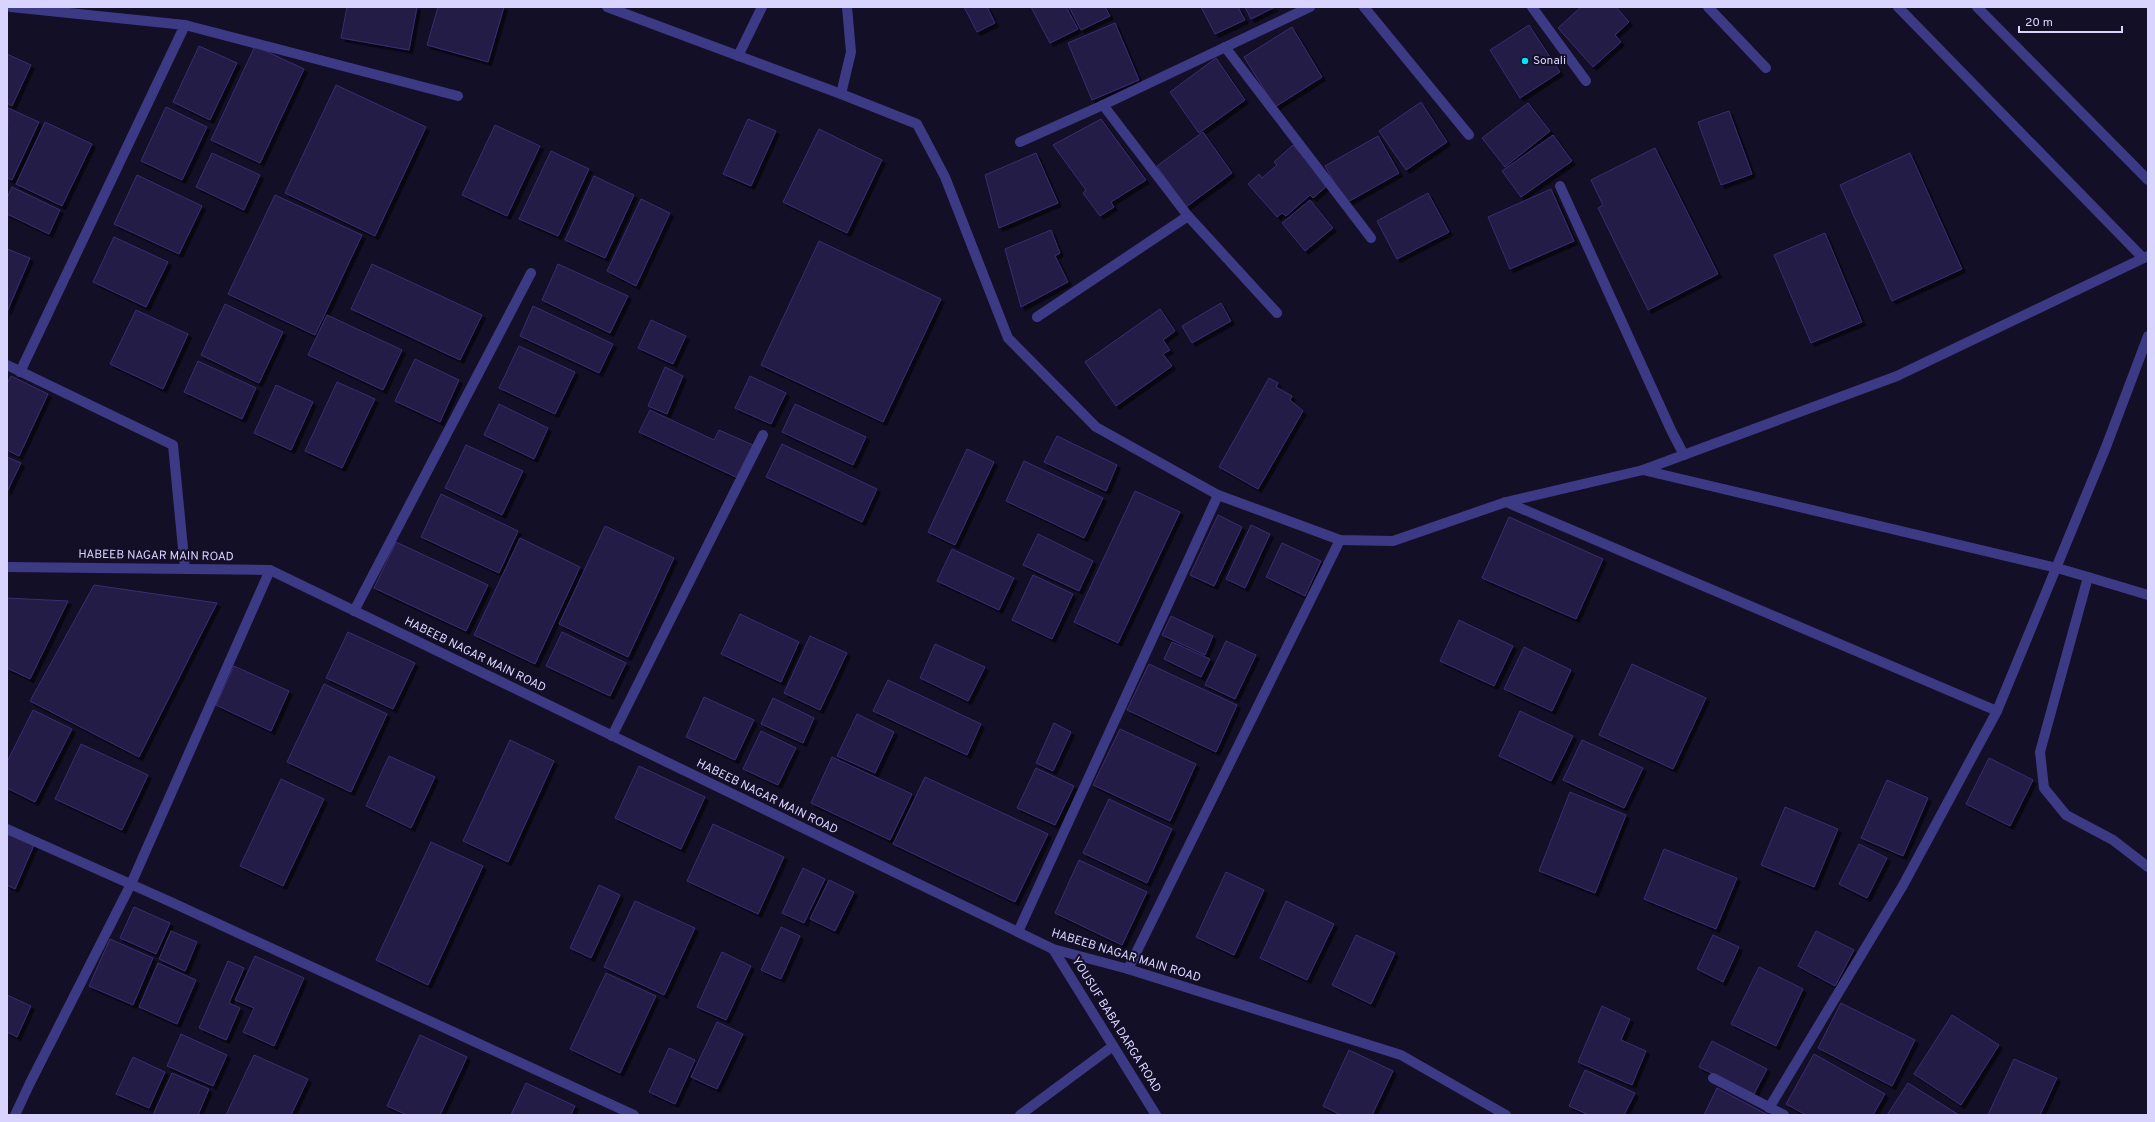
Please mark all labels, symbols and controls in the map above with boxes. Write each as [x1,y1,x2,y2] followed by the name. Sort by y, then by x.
[2019,8,2122,34] scale bar
[2025,15,2053,31] text: 20 m
[1533,53,1566,69] place label: Sonali
[1520,56,1530,66] marker: Sonali
[78,547,234,565] street label: HABEEB NAGAR MAIN ROAD
[402,614,548,696] street label: HABEEB NAGAR MAIN ROAD
[694,756,840,838] street label: HABEEB NAGAR MAIN ROAD
[1049,926,1203,986] street label: HABEEB NAGAR MAIN ROAD
[1068,954,1164,1096] street label: YOUSUF BABA DARGA ROAD

